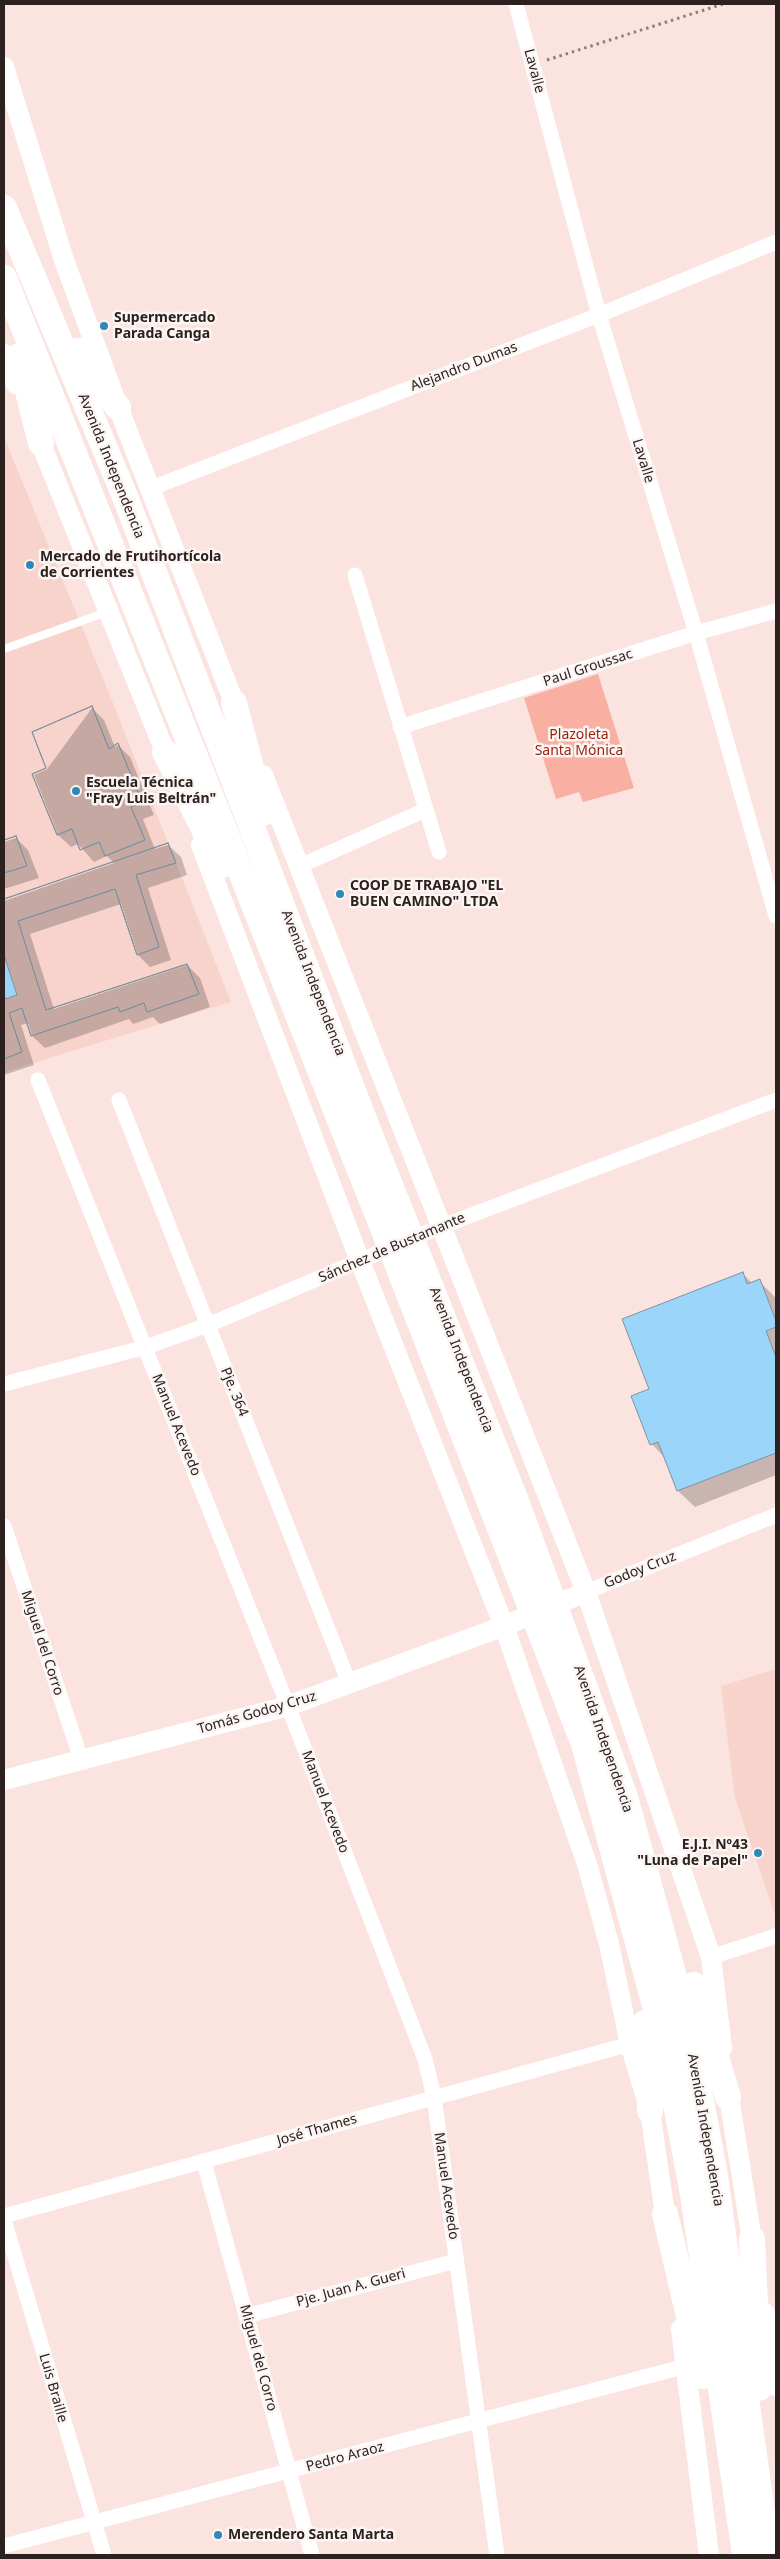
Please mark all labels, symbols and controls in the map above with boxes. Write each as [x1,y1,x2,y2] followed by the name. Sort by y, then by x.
[520,47,548,95] street label: Lavalle
[114,310,215,342] place label: Supermercado Parada Canga
[98,320,110,332] marker: Supermercado Parada Canga
[408,339,520,395] street label: Alejandro Dumas
[74,391,148,541] street label: Avenida Independencia
[628,437,658,485] street label: Lavalle
[40,549,221,582] place label: Mercado de Frutihortícola de Corrientes
[24,559,36,571] marker: Mercado de Frutihortícola de Corrientes
[541,646,635,690] street label: Paul Groussac
[535,727,623,760] park label: Plazoleta Santa Mónica
[86,775,216,808] place label: Escuela Técnica "Fray Luis Beltrán"
[70,785,82,797] marker: Escuela Técnica "Fray Luis Beltrán"
[350,878,503,910] place label: COOP DE TRABAJO "EL BUEN CAMINO" LTDA
[334,888,346,900] marker: COOP DE TRABAJO "EL BUEN CAMINO" LTDA
[277,908,349,1058] street label: Avenida Independencia
[316,1209,468,1287] street label: Sánchez de Bustamante
[425,1285,497,1435] street label: Avenida Independencia
[217,1365,251,1419] street label: Pje. 364
[148,1372,204,1478] street label: Manuel Acevedo
[602,1548,678,1592] street label: Godoy Cruz
[17,1588,67,1698] street label: Miguel del Corro
[570,1663,636,1815] street label: Avenida Independencia
[196,1688,318,1738] street label: Tomás Godoy Cruz
[298,1748,352,1856] street label: Manuel Acevedo
[637,1837,748,1870] place label: E.J.I. Nº43 "Luna de Papel"
[752,1847,764,1859] marker: E.J.I. Nº43 "Luna de Papel"
[683,2052,727,2208] street label: Avenida Independencia
[275,2111,359,2149] street label: José Thames
[430,2131,462,2241] street label: Manuel Acevedo
[295,2265,407,2311] street label: Pje. Juan A. Gueri
[236,2303,280,2413] street label: Miguel del Corro
[35,2351,71,2425] street label: Luis Braille
[304,2439,386,2475] street label: Pedro Araoz
[228,2527,394,2543] place label: Merendero Santa Marta
[212,2529,224,2541] marker: Merendero Santa Marta

